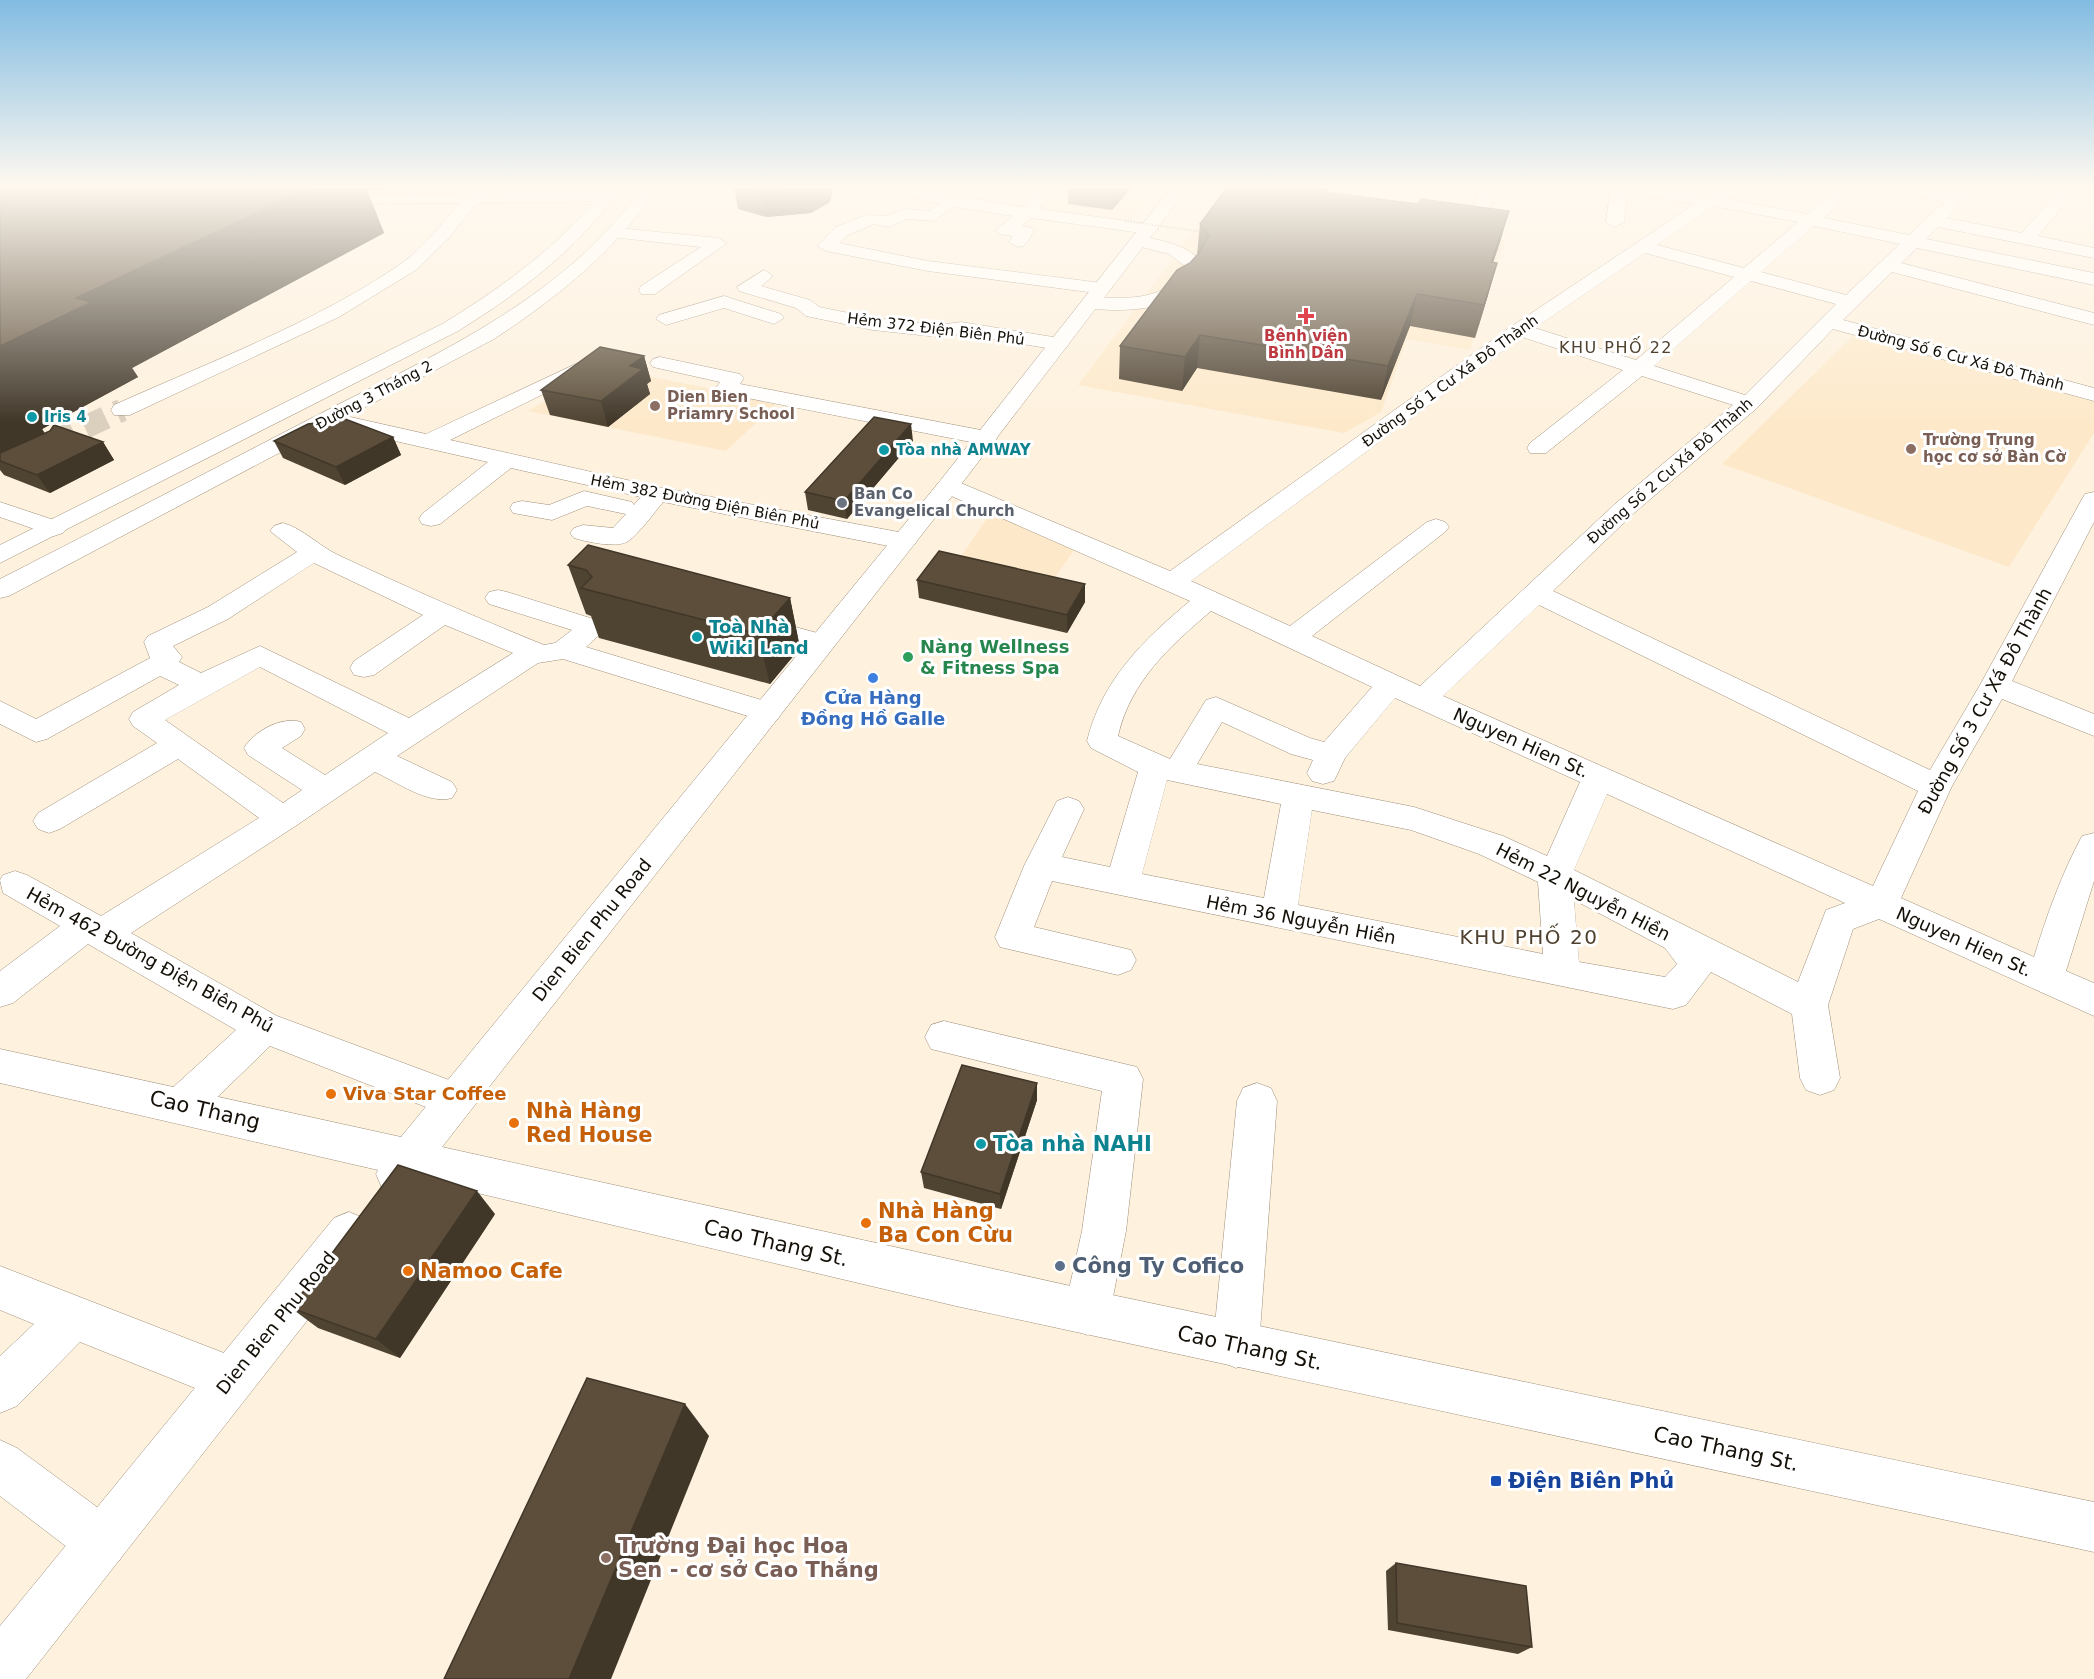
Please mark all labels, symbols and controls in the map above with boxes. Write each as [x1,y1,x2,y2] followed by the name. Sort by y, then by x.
[1297,307,1315,325] marker: Bệnh viện Bình Dân
[846,309,1026,349] street label: Hẻm 372 Điện Biên Phủ
[1358,311,1542,451] street label: Ðường Số 1 Cư Xá Đô Thành
[1856,322,2066,394] street label: Đường Số 6 Cư Xá Đô Thành
[1264,327,1348,362] place label: Bệnh viện Bình Dân
[1559,336,1673,357] district label: KHU PHỐ 22
[313,357,435,433] street label: Đường 3 Tháng 2
[667,388,795,423] place label: Dien Bien Priamry School
[1584,394,1756,548] street label: Ðường Số 2 Cư Xá Đô Thành
[648,399,662,413] marker: Dien Bien Priamry School
[44,408,87,426] place label: Iris 4
[25,410,39,424] marker: Iris 4
[1923,431,2066,466] place label: Trường Trung học cơ sở Bàn Cờ
[896,441,1032,459] place label: Tòa nhà AMWAY
[1904,442,1918,456] marker: Trường Trung học cơ sở Bàn Cờ
[877,443,891,457] marker: Tòa nhà AMWAY
[589,471,821,533] street label: Hẻm 382 Đường Điện Biên Phủ
[854,485,1015,520] place label: Ban Co Evangelical Church
[835,496,849,510] marker: Ban Co Evangelical Church
[1913,584,2056,818] street label: Ðường Số 3 Cư Xá Đô Thành
[709,616,809,658] place label: Toà Nhà Wiki Land
[690,630,704,644] marker: Toà Nhà Wiki Land
[920,636,1069,678] place label: Nàng Wellness & Fitness Spa
[901,650,915,664] marker: Nàng Wellness & Fitness Spa
[866,671,880,685] marker: Cửa Hàng Đồng Hồ Galle
[801,687,945,729] place label: Cửa Hàng Đồng Hồ Galle
[1450,703,1592,782] street label: Nguyen Hien St.
[1493,838,1674,945] street label: Hẻm 22 Nguyễn Hiền
[528,854,656,1005] street label: Dien Bien Phu Road
[23,883,277,1036] street label: Hẻm 462 Đường Điện Biên Phủ
[1205,891,1398,948] street label: Hẻm 36 Nguyễn Hiền
[1893,902,2035,981] street label: Nguyen Hien St.
[1460,923,1598,949] district label: KHU PHỐ 20
[343,1083,506,1104] place label: Viva Star Coffee
[147,1086,263,1134] street label: Cao Thang
[324,1087,338,1101] marker: Viva Star Coffee
[526,1099,652,1147] place label: Nhà Hàng Red House
[507,1116,521,1130] marker: Nhà Hàng Red House
[993,1132,1152,1156] place label: Tòa nhà NAHI
[974,1137,988,1151] marker: Tòa nhà NAHI
[878,1199,1013,1247] place label: Nhà Hàng Ba Con Cừu
[701,1215,851,1271] street label: Cao Thang St.
[859,1216,873,1230] marker: Nhà Hàng Ba Con Cừu
[212,1247,340,1398] street label: Dien Bien Phu Road
[1072,1254,1244,1278] place label: Công Ty Cofico
[420,1259,563,1283] place label: Namoo Cafe
[1053,1259,1067,1273] marker: Công Ty Cofico
[401,1264,415,1278] marker: Namoo Cafe
[1175,1321,1325,1375] street label: Cao Thang St.
[1651,1422,1801,1476] street label: Cao Thang St.
[1508,1469,1674,1493] place label: Điện Biên Phủ
[1489,1474,1503,1488] marker: Điện Biên Phủ
[618,1534,879,1582] place label: Trường Đại học Hoa Sen - cơ sở Cao Thắng
[599,1551,613,1565] marker: Trường Đại học Hoa Sen - cơ sở Cao Thắng

